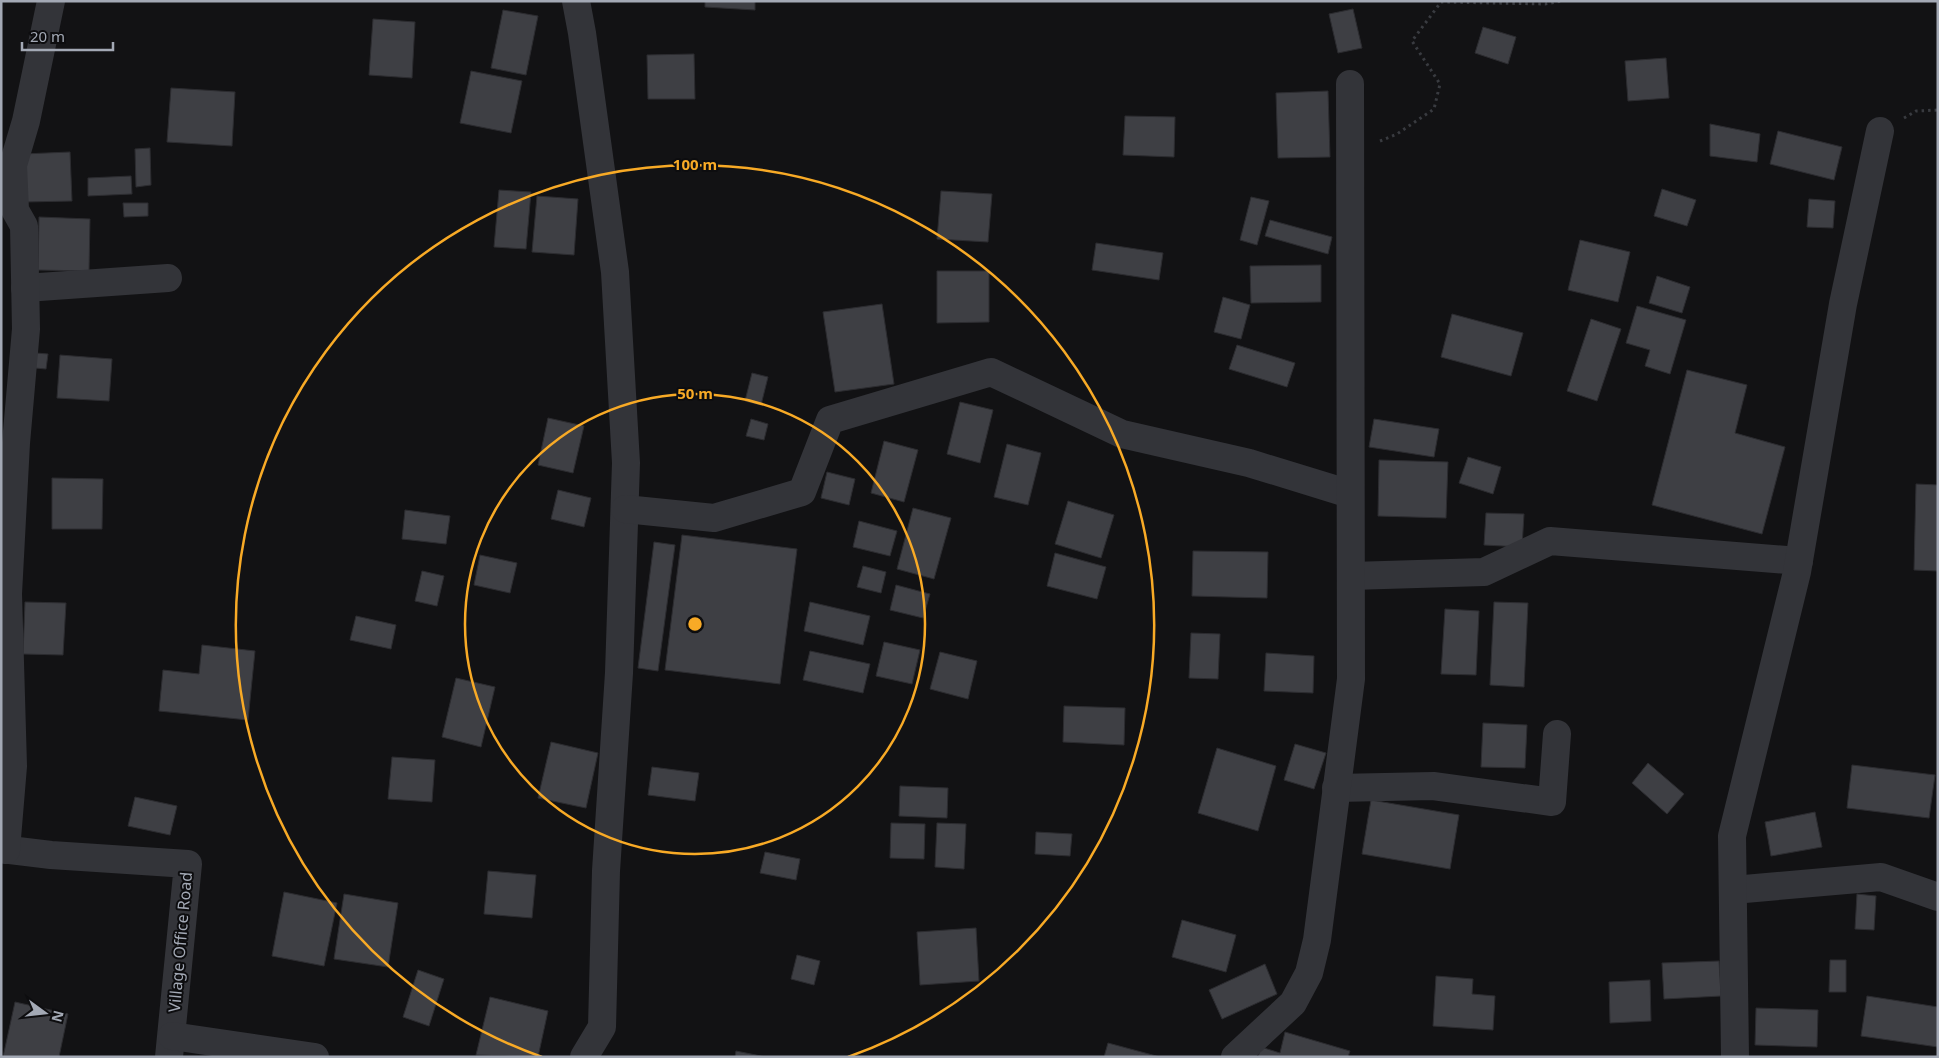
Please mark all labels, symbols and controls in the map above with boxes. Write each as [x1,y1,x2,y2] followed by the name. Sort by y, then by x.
[22,20,114,52] scale bar
[30,26,65,46] text: 20 m
[673,154,717,174] text: 100 m
[677,383,713,403] text: 50 m
[686,615,704,633] centre of rings
[163,871,197,1013] street label: Village Office Road
[20,988,70,1038] north arrow
[47,1009,69,1024] text: N

